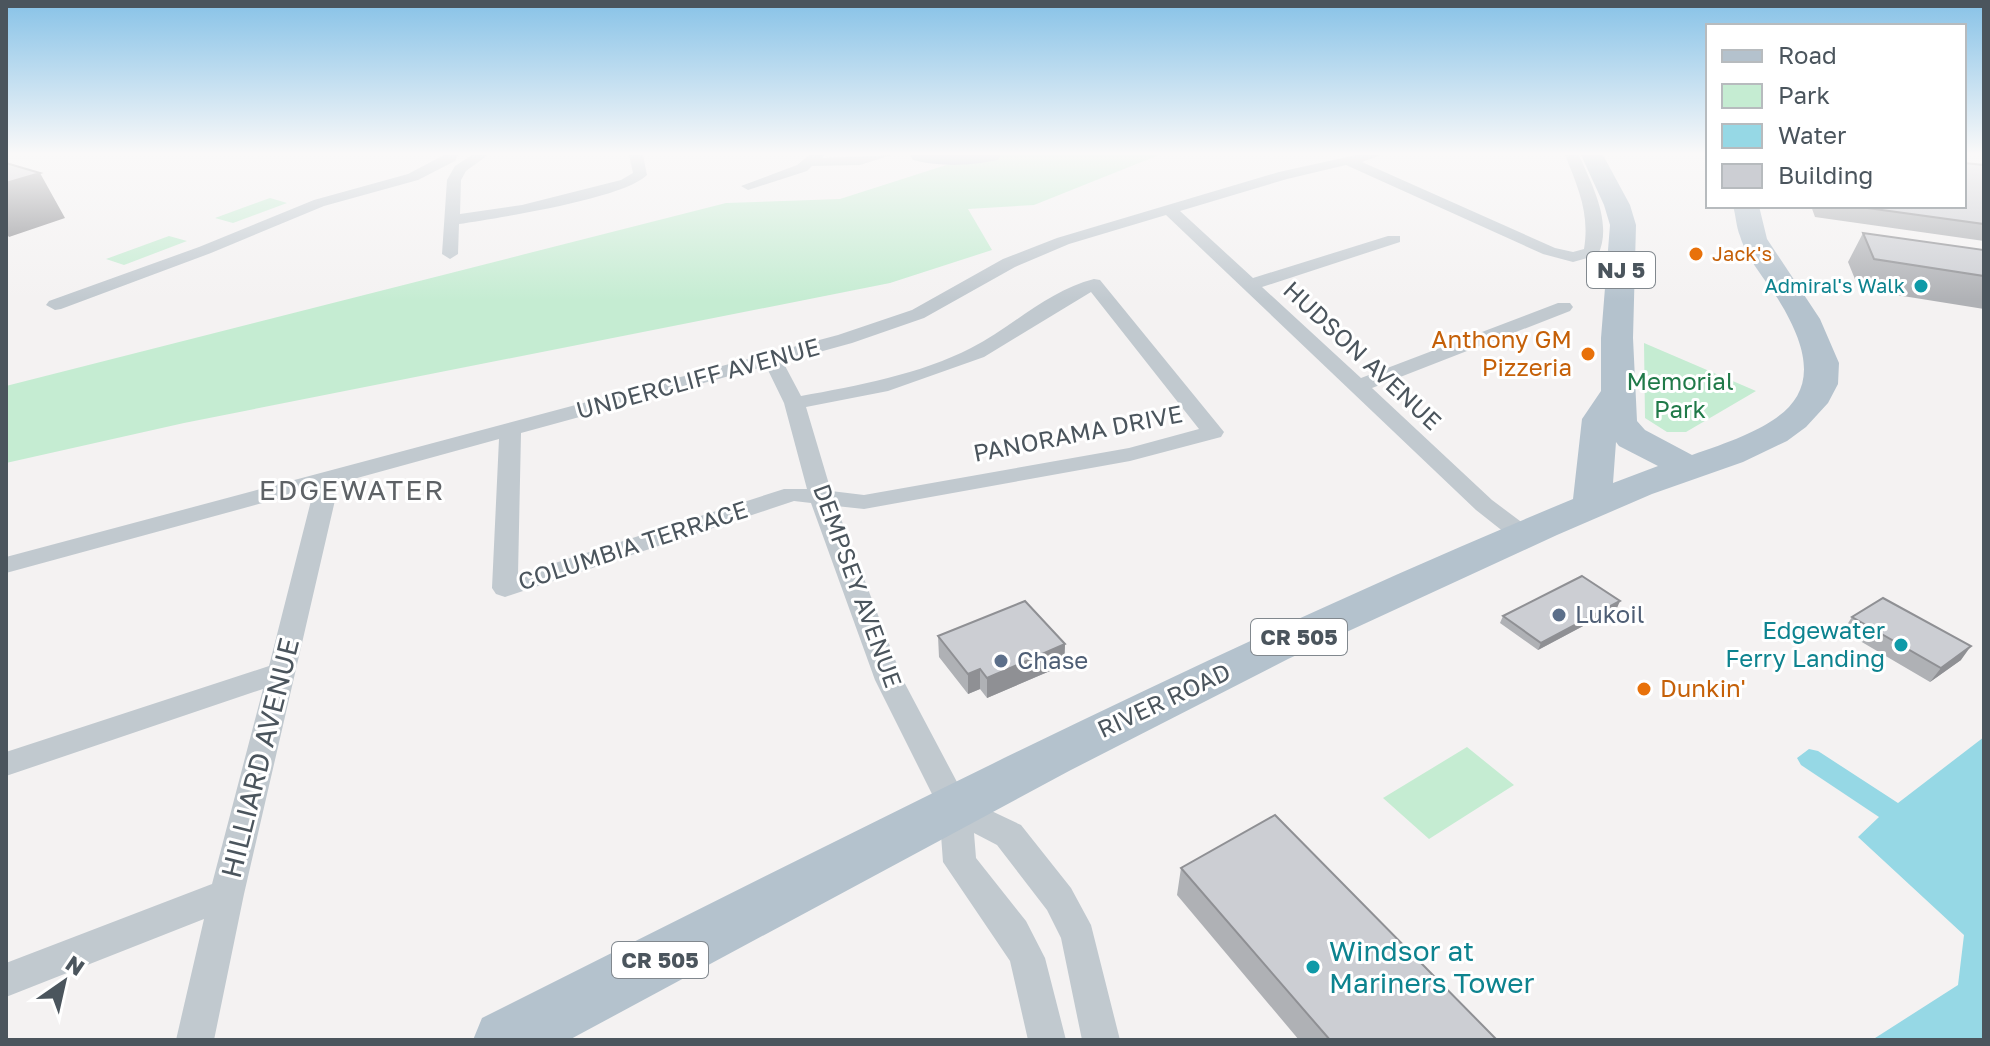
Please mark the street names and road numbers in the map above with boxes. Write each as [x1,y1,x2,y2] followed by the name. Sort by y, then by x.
[1587,252,1655,288] road number: NJ 5
[1278,274,1448,435] street label: HUDSON AVENUE
[573,331,822,424] street label: UNDERCLIFF AVENUE
[971,398,1185,467] street label: PANORAMA DRIVE
[808,480,909,691] street label: DEMPSEY AVENUE
[514,494,751,595] street label: COLUMBIA TERRACE
[1251,619,1347,655] road number: CR 505
[214,635,305,881] street label: HILLIARD AVENUE
[1092,656,1234,743] street label: RIVER ROAD
[612,942,708,978] road number: CR 505

